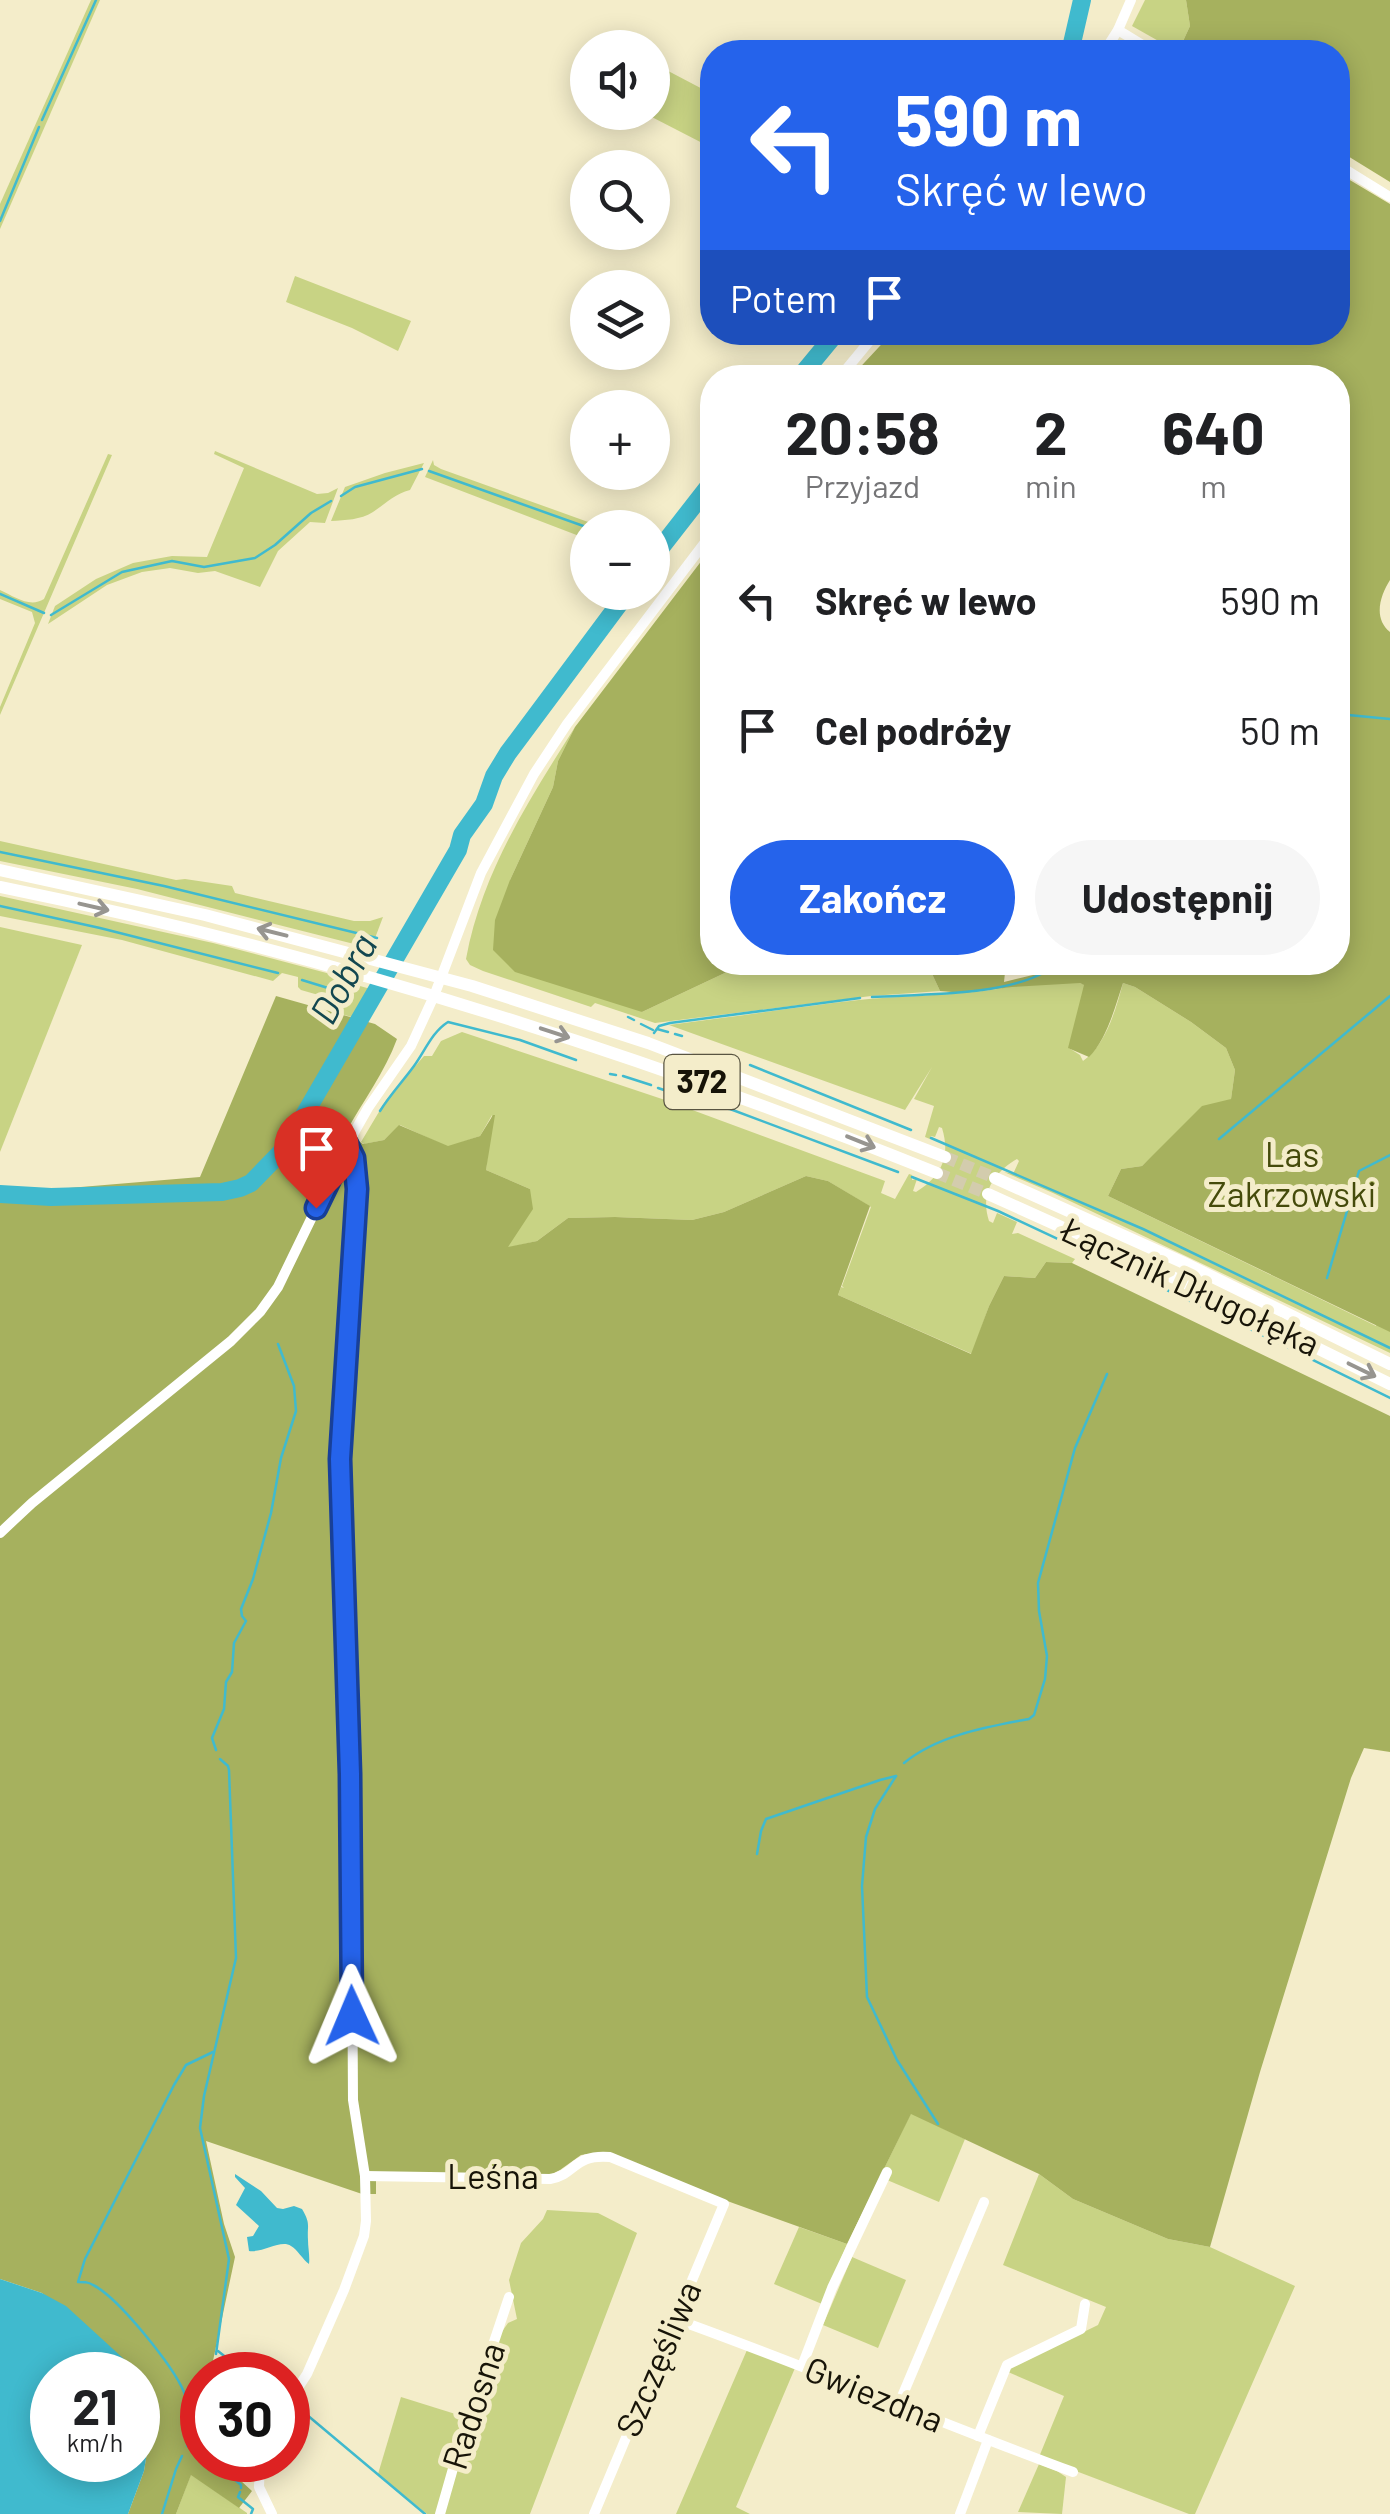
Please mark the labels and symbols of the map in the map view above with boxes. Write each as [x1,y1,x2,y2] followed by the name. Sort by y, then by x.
[78,899,110,918] one-way arrow
[257,922,289,940] one-way arrow
[299,925,386,1031] water label: Dobra
[539,1025,570,1043] one-way arrow
[664,1055,740,1109] road number: 372
[274,1106,359,1209] pin
[1208,1132,1376,1214] park label: Las Zakrzowski
[845,1135,876,1153] one-way arrow
[1054,1206,1327,1364] street label: Łącznik Długołęka
[1346,1361,1376,1380] one-way arrow
[300,1964,404,2068] position arrow
[447,2154,539,2196] street label: Leśna
[606,2274,709,2442] street label: Szczęśliwa
[432,2337,512,2474] street label: Radosna
[799,2346,950,2440] street label: Gwiezdna
[180,2352,310,2482] speed limit sign: 30

